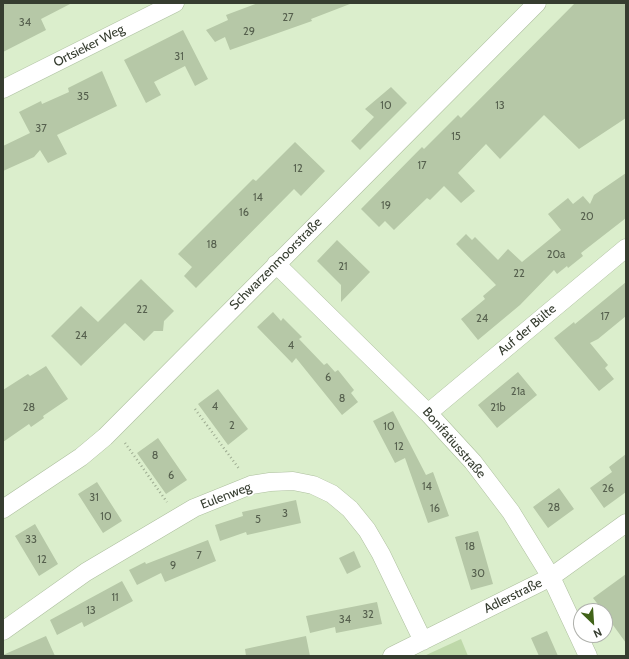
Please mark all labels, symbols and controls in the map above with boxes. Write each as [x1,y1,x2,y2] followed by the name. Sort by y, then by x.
[282,11,294,25] house number: 27
[19,16,31,30] house number: 34
[51,21,127,71] street label: Ortsieker Weg
[243,25,255,39] house number: 29
[174,50,184,64] house number: 31
[77,90,89,104] house number: 35
[380,99,392,113] house number: 10
[495,99,505,113] house number: 13
[35,122,47,136] house number: 37
[451,130,461,144] house number: 15
[417,159,427,173] house number: 17
[293,162,303,176] house number: 12
[253,191,263,205] house number: 14
[381,199,391,213] house number: 19
[239,206,249,220] house number: 16
[580,210,594,224] house number: 20
[227,215,325,313] street label: Schwarzenmoorstraße
[207,238,217,252] house number: 18
[547,248,565,262] house number: 20a
[338,260,348,274] house number: 21
[513,267,525,281] house number: 22
[495,301,559,359] street label: Auf der Bülte
[136,303,148,317] house number: 22
[600,310,610,324] house number: 17
[476,312,488,326] house number: 24
[75,329,87,343] house number: 24
[288,339,294,353] house number: 4
[325,371,331,385] house number: 6
[511,385,525,399] house number: 21a
[339,392,345,406] house number: 8
[212,400,218,414] house number: 4
[23,401,35,415] house number: 28
[490,401,506,415] house number: 21b
[419,404,489,482] street label: Bonifatiusstraße
[229,419,235,433] house number: 2
[383,420,395,434] house number: 10
[394,440,404,454] house number: 12
[152,449,158,463] house number: 8
[168,469,174,483] house number: 6
[198,479,254,513] street label: Eulenweg
[422,480,432,494] house number: 14
[602,482,614,496] house number: 26
[89,491,99,505] house number: 31
[548,501,560,515] house number: 28
[430,502,440,516] house number: 16
[282,507,288,521] house number: 3
[100,510,112,524] house number: 10
[255,513,261,527] house number: 5
[25,533,37,547] house number: 33
[465,540,475,554] house number: 18
[196,549,202,563] house number: 7
[37,553,47,567] house number: 12
[170,559,176,573] house number: 9
[471,567,485,581] house number: 30
[481,575,545,617] street label: Adlerstraße
[111,591,119,605] house number: 11
[573,603,613,643] north arrow
[86,604,96,618] house number: 13
[362,608,374,622] house number: 32
[339,613,351,627] house number: 34
[591,625,604,641] text: N

